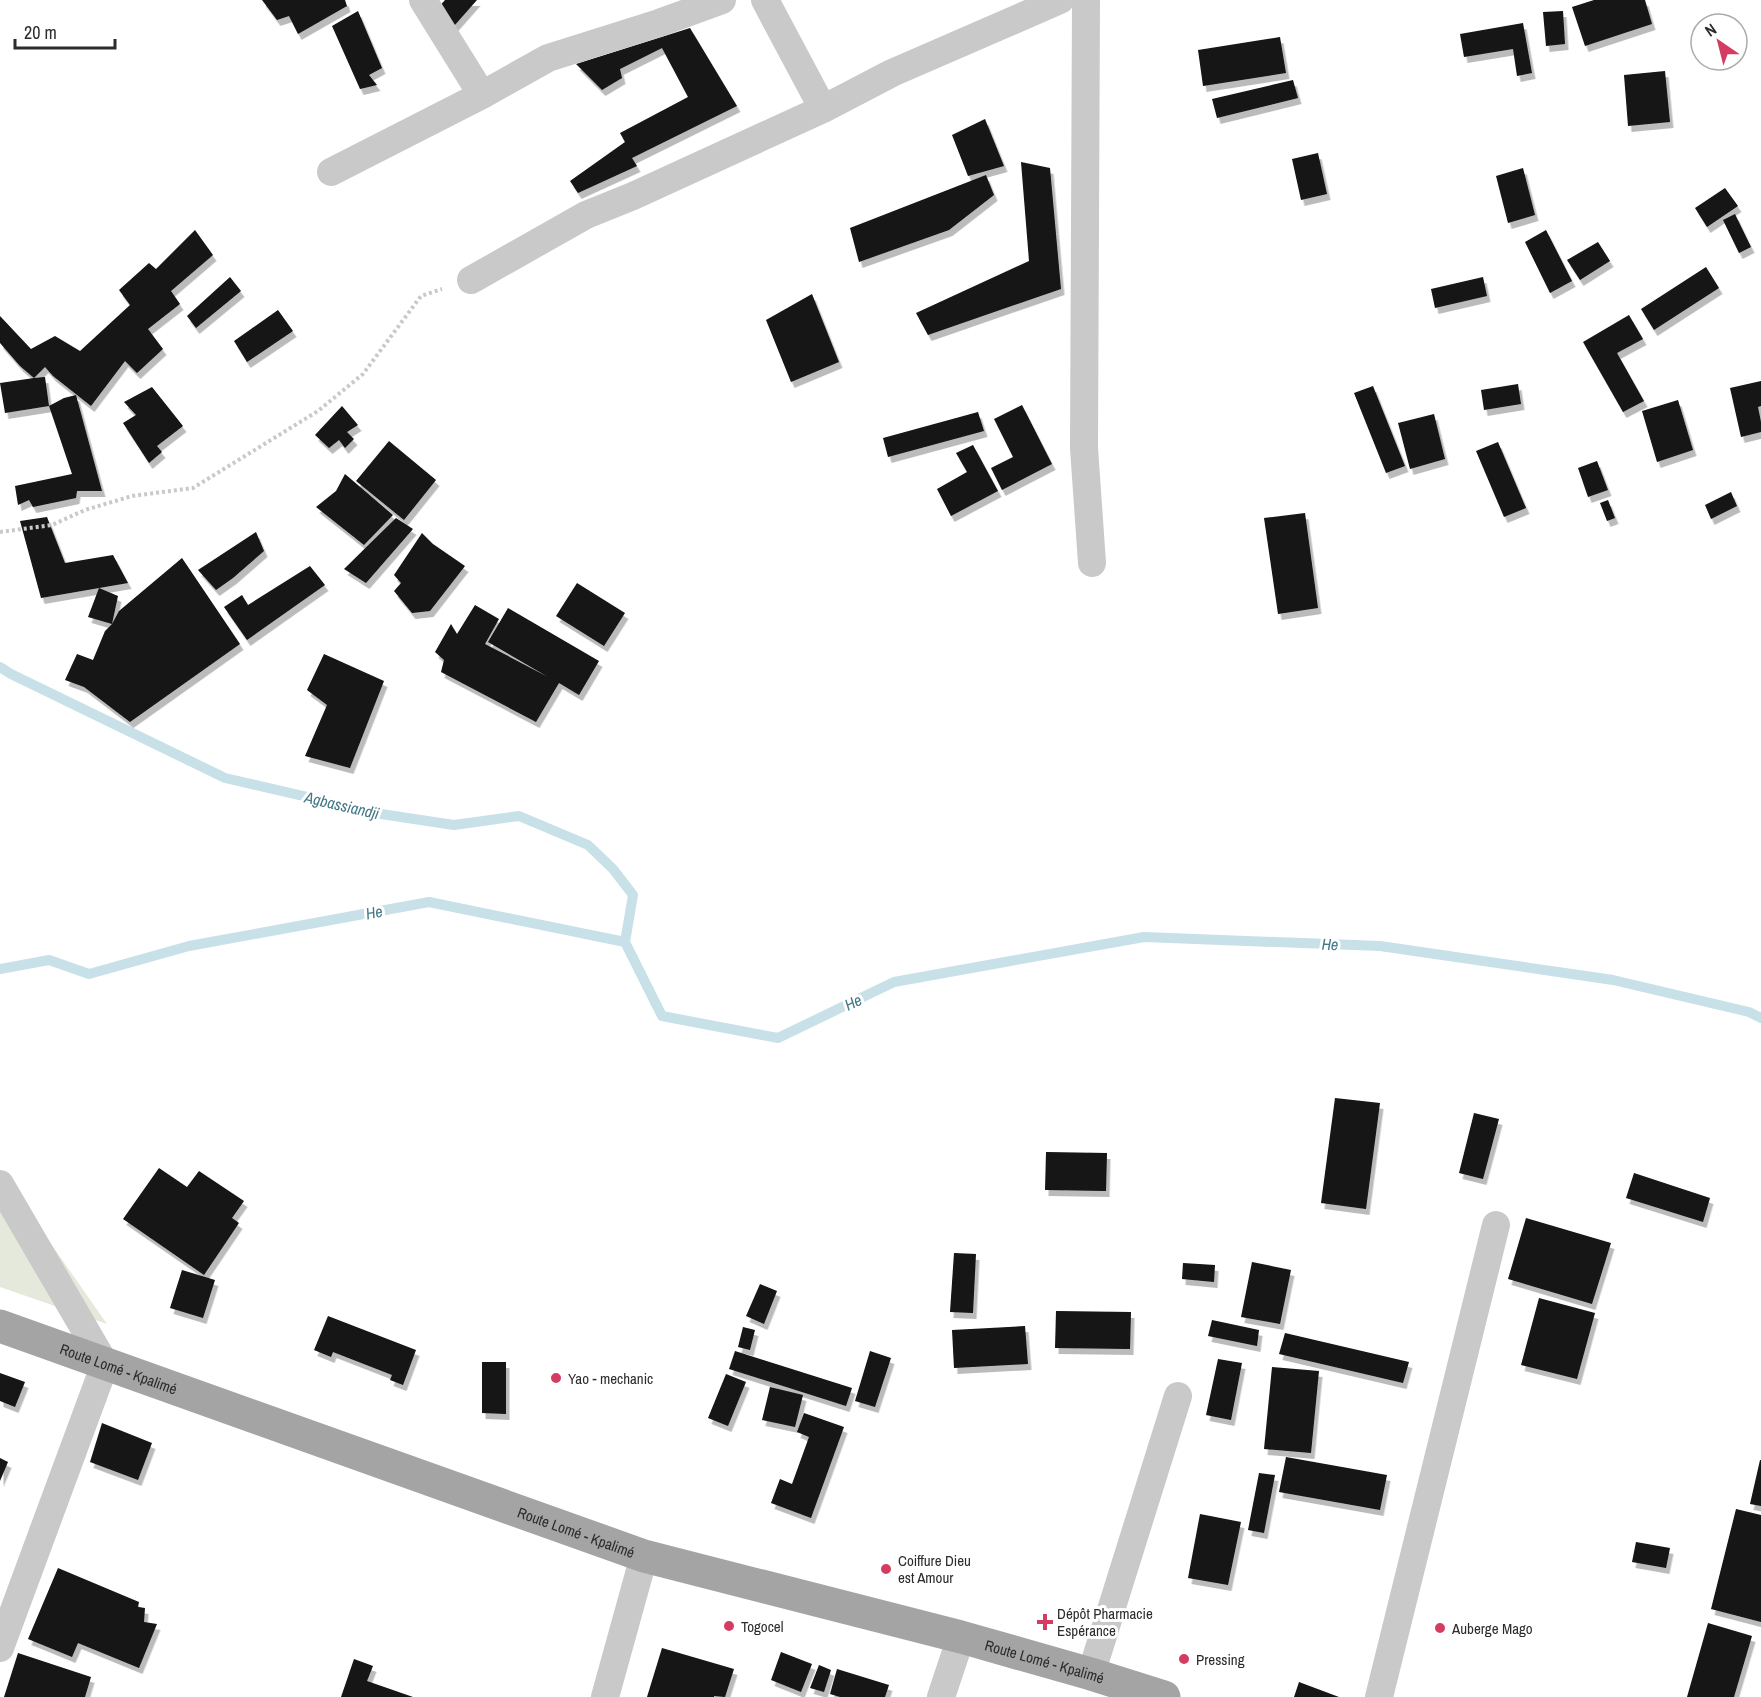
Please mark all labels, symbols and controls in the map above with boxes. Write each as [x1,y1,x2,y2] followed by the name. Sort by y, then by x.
[15,12,116,50] scale bar
[1689,12,1749,72] north arrow
[1700,18,1721,41] text: N
[24,20,57,45] text: 20 m
[302,786,382,824] water label: Agbassiandji
[364,900,384,924] water label: He
[1321,933,1339,955] water label: He
[841,988,865,1016] water label: He
[57,1338,180,1399] street label: Route Lomé - Kpalimé
[568,1368,653,1389] place label: Yao - mechanic
[549,1371,563,1385] marker: Yao - mechanic
[515,1501,638,1562] street label: Route Lomé - Kpalimé
[898,1550,971,1588] place label: Coiffure Dieu est Amour
[879,1562,893,1576] marker: Coiffure Dieu est Amour
[1057,1603,1153,1641] place label: Dépôt Pharmacie Espérance
[1038,1615,1052,1629] marker: Dépôt Pharmacie Espérance
[741,1616,783,1637] place label: Togocel
[1451,1618,1533,1639] place label: Auberge Mago
[722,1619,736,1633] marker: Togocel
[1433,1621,1447,1635] marker: Auberge Mago
[983,1634,1107,1688] street label: Route Lomé - Kpalimé
[1196,1649,1245,1670] place label: Pressing
[1177,1652,1191,1666] marker: Pressing

